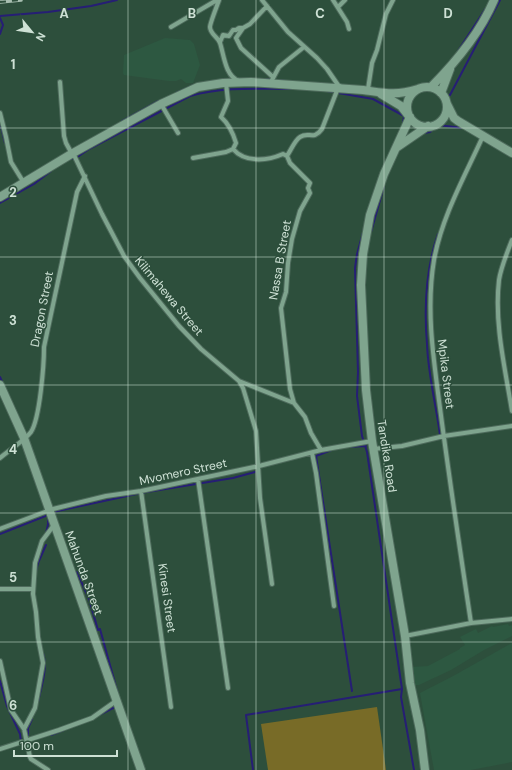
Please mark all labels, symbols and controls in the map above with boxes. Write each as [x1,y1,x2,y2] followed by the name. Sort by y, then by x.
[59,5,69,22] text: A
[188,5,196,22] text: B
[315,5,325,22] text: C
[443,5,453,22] text: D
[12,12,52,52] north arrow
[33,30,49,44] text: N
[11,56,15,73] text: 1
[9,184,17,201] text: 2
[265,218,295,301] street label: Nassa B Street
[131,253,207,339] street label: Kilimahewa Street
[27,269,57,348] street label: Dragon Street
[9,312,17,329] text: 3
[434,338,458,410] street label: Mpika Street
[373,419,401,493] street label: Tandika Road
[9,441,17,458] text: 4
[138,455,229,489] street label: Mvomero Street
[61,529,107,618] street label: Mahunda Street
[154,562,180,634] street label: Kinesi Street
[9,569,17,586] text: 5
[9,697,17,714] text: 6
[14,732,117,758] scale bar
[20,738,54,754] text: 100 m

